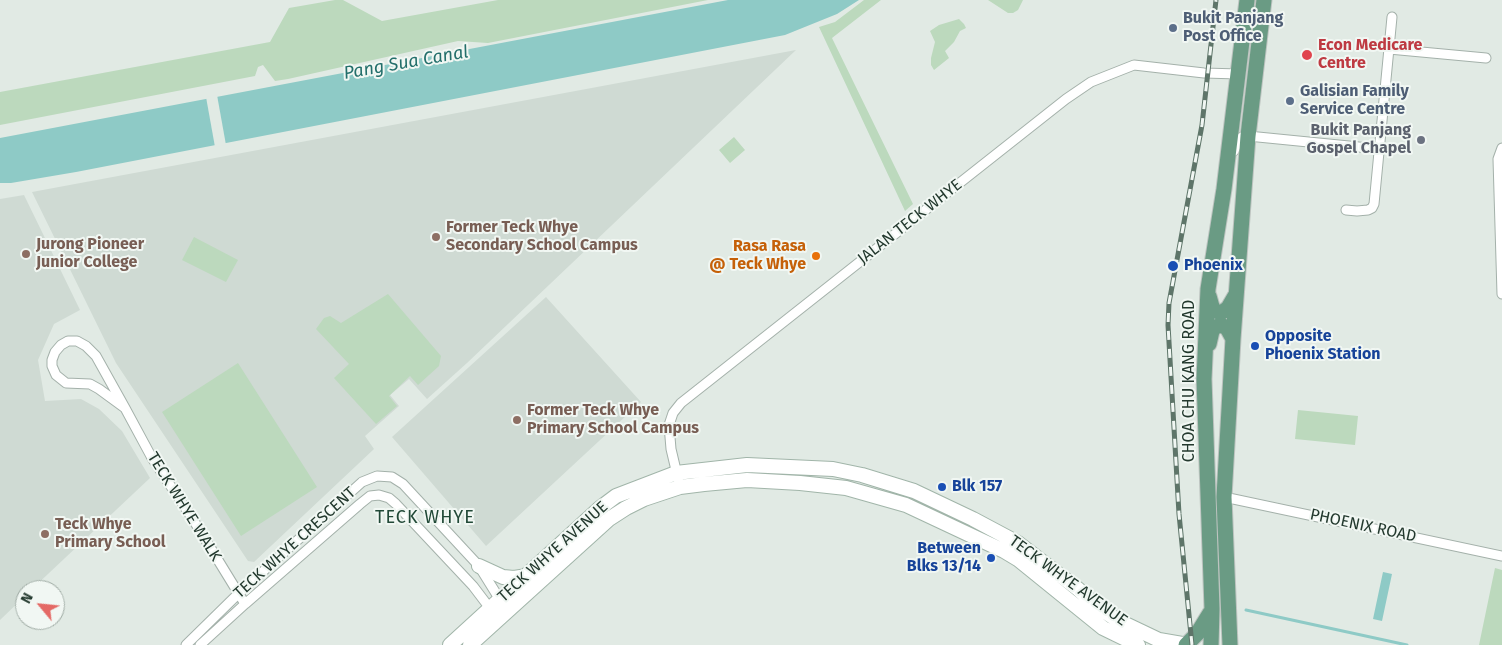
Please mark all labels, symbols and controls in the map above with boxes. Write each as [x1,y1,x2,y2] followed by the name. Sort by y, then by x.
[1183,9,1283,47] place label: Bukit Panjang Post Office
[1167,22,1179,34] marker: Bukit Panjang Post Office
[1318,36,1422,74] place label: Econ Medicare Centre
[342,41,470,85] water label: Pang Sua Canal
[1300,48,1314,62] marker: Econ Medicare Centre
[1300,82,1409,120] place label: Galisian Family Service Centre
[1284,95,1296,107] marker: Galisian Family Service Centre
[1307,121,1411,159] place label: Bukit Panjang Gospel Chapel
[1415,134,1427,146] marker: Bukit Panjang Gospel Chapel
[854,175,966,269] street label: JALAN TECK WHYE
[446,218,638,256] place label: Former Teck Whye Secondary School Campus
[430,231,442,243] marker: Former Teck Whye Secondary School Campus
[36,235,144,273] place label: Jurong Pioneer Junior College
[709,237,806,275] place label: Rasa Rasa @ Teck Whye
[20,248,32,260] marker: Jurong Pioneer Junior College
[810,250,822,262] marker: Rasa Rasa @ Teck Whye
[1184,256,1243,276] place label: Phoenix
[1166,259,1180,273] marker: Phoenix
[1180,300,1200,462] street label: CHOA CHU KANG ROAD
[1265,327,1381,365] place label: Opposite Phoenix Station
[1249,340,1261,352] marker: Opposite Phoenix Station
[527,401,699,439] place label: Former Teck Whye Primary School Campus
[511,414,523,426] marker: Former Teck Whye Primary School Campus
[143,449,225,565] street label: TECK WHYE WALK
[952,477,1002,497] place label: Blk 157
[936,481,948,493] marker: Blk 157
[230,483,360,603] street label: TECK WHYE CRESCENT
[494,498,612,606] street label: TECK WHYE AVENUE
[1308,505,1418,547] street label: PHOENIX ROAD
[374,507,476,529] district label: TECK WHYE
[55,515,165,553] place label: Teck Whye Primary School
[39,528,51,540] marker: Teck Whye Primary School
[1005,532,1131,630] street label: TECK WHYE AVENUE
[907,539,981,577] place label: Between Blks 13/14
[985,552,997,564] marker: Between Blks 13/14
[15,580,65,630] north arrow
[18,590,37,606] text: N

